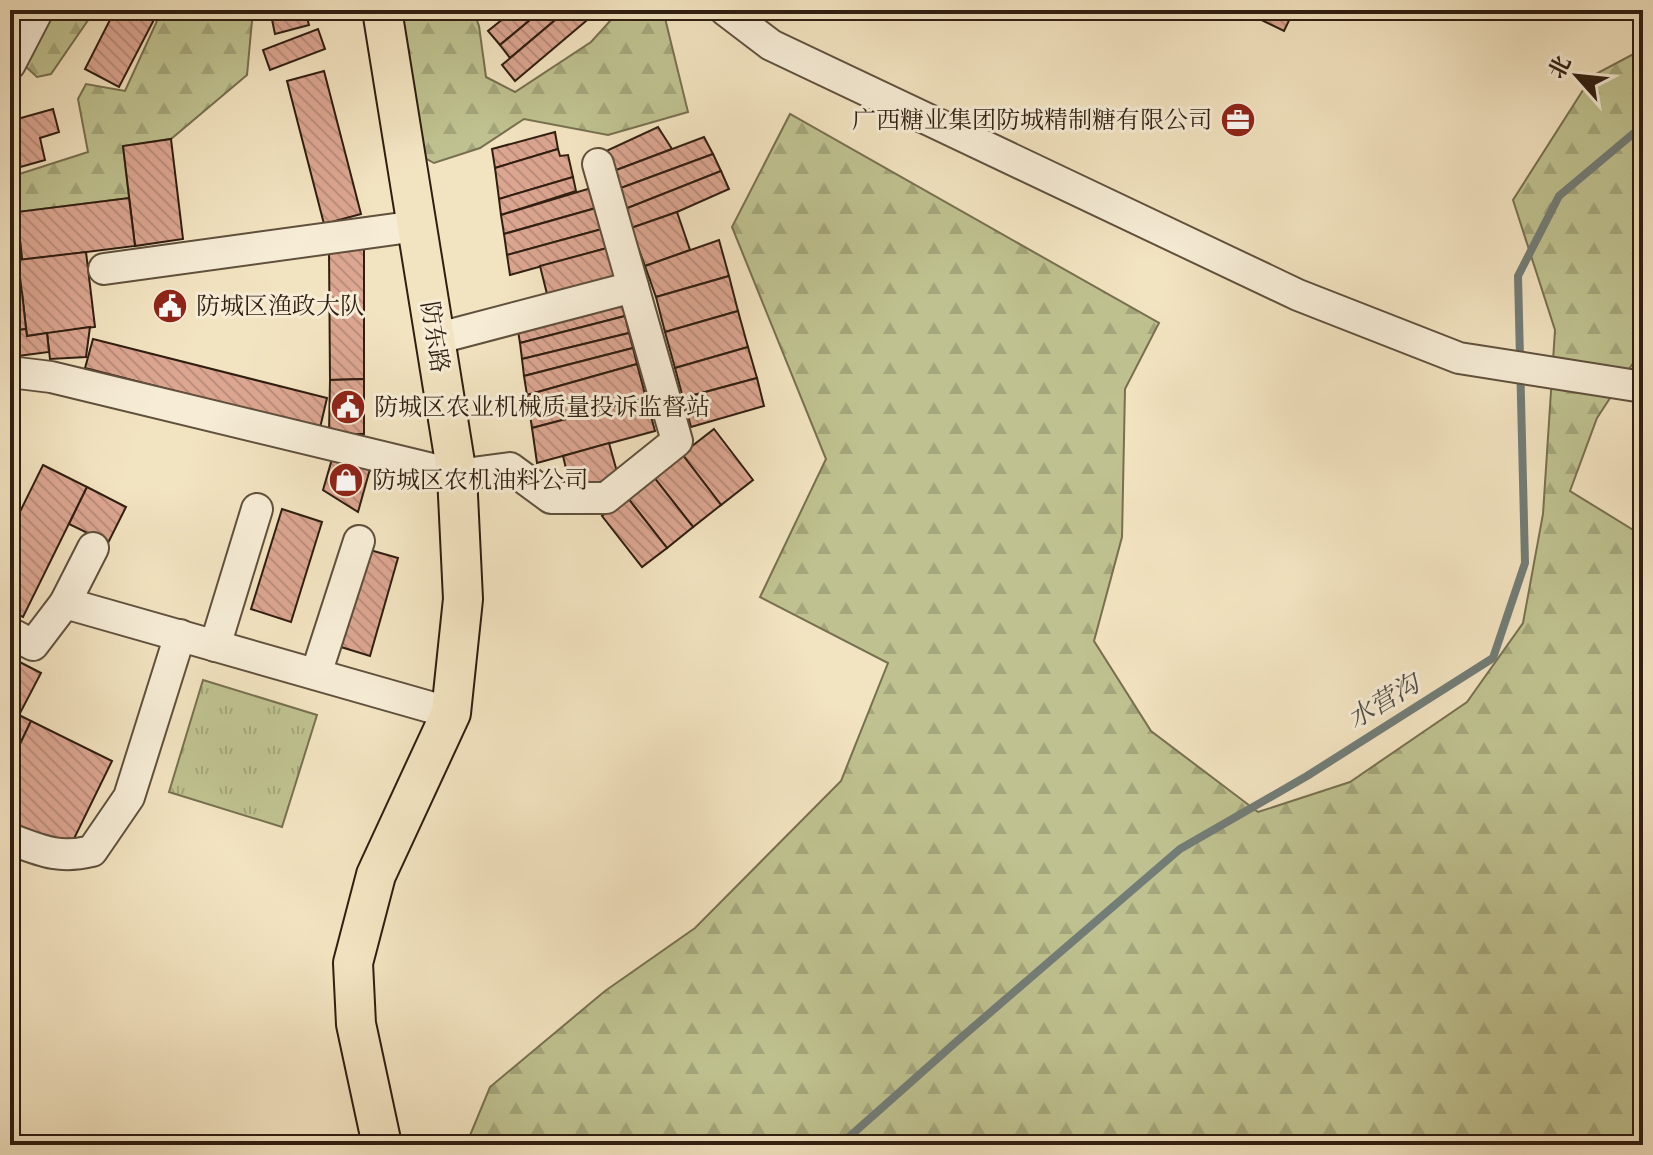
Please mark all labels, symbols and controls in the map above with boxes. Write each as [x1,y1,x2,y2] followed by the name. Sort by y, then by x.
[1537,36,1617,116] north arrow
[1543,51,1577,83] text: 北
[1219,101,1257,139] office icon: 广西糖业集团防城精制糖有限公司
[852,105,1212,135] place label: 广西糖业集团防城精制糖有限公司
[151,287,189,325] public building icon: 防城区渔政大队
[196,291,364,321] place label: 防城区渔政大队
[415,299,455,375] street label: 防东路
[329,388,367,426] public building icon: 防城区农业机械质量投诉监督站
[374,392,710,422] place label: 防城区农业机械质量投诉监督站
[327,461,365,499] shop icon: 防城区农机油料公司
[372,465,588,495] place label: 防城区农机油料公司
[1341,665,1428,735] water label: 水营沟

